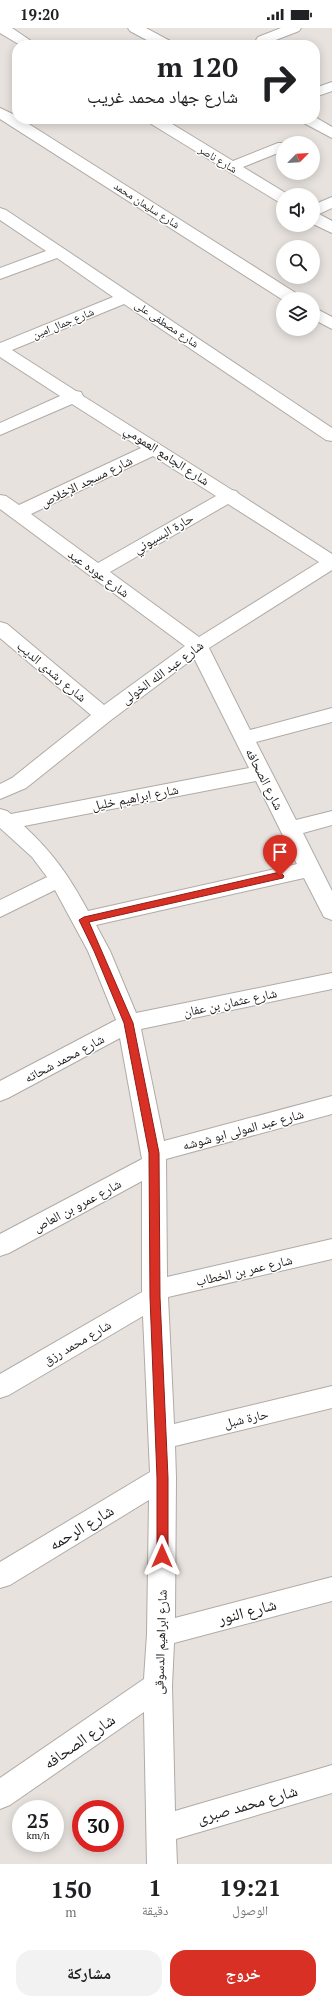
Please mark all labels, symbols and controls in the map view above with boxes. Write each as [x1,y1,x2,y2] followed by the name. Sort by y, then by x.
[20,4,59,24] text: 19:20
[157,48,238,85] text: 120 m
[252,56,304,108] icon: right
[87,84,238,108] text: شارع جهاد محمد غريب
[276,136,320,180] north arrow
[276,136,320,336] map controls
[195,142,240,176] street label: شارع ناصر
[111,178,183,232] street label: شارع سليمان محمد
[276,188,320,232] button: sound
[276,240,320,284] button: search
[276,292,320,336] button: layers
[132,297,202,351] street label: شارع مصطفى على
[30,304,96,342] street label: شارع جمال امين
[120,421,213,491] street label: شارع الجامع العمومي
[37,451,136,512] street label: شارع مسجد الإخلاص
[130,509,197,559] street label: حارة البسيوني
[64,545,133,602] street label: شارع عوده عيد
[13,636,91,706] street label: شارع رشدى الديب
[117,636,207,709] street label: شارع عبد الله الخولى
[241,745,288,813] street label: شارع الصحافه
[90,780,180,815] street label: شارع ابراهيم خليل
[263,835,297,876] pin
[269,841,291,863] icon: arrive
[181,983,279,1022] street label: شارع عثمان بن عفان
[21,1029,108,1087] street label: شارع محمد شحاته
[180,1104,306,1155] street label: شارع عبد المولى ابو شوشه
[30,1174,125,1237] street label: شارع عمرو بن العاص
[194,1250,294,1291] street label: شارع عمر بن الخطاب
[40,1315,115,1370] street label: شارع محمد رزق
[222,1404,270,1432] street label: حارة شبل
[44,1499,118,1555] street label: شارع الرحمه
[141,1535,183,1577] position arrow
[149,1589,172,1695] street label: شارع ابراهيم الدسوقى
[214,1593,279,1630] street label: شارع النور
[39,1708,119,1774] street label: شارع الصحافه
[194,1779,300,1829] street label: شارع محمد صبرى
[72,1800,124,1852] speed limit sign: 30
[27,1807,49,1834] text: 25
[26,1829,50,1842] text: km/h
[148,1871,162,1903] text: 1
[219,1871,281,1903] text: 19:21
[51,1873,91,1905] text: 150
[142,1901,168,1919] text: دقيقة
[232,1901,268,1919] text: الوصول
[65,1903,77,1921] text: m
[16,1950,162,1996] button: مشاركة
[170,1950,316,1996] button: خروج

